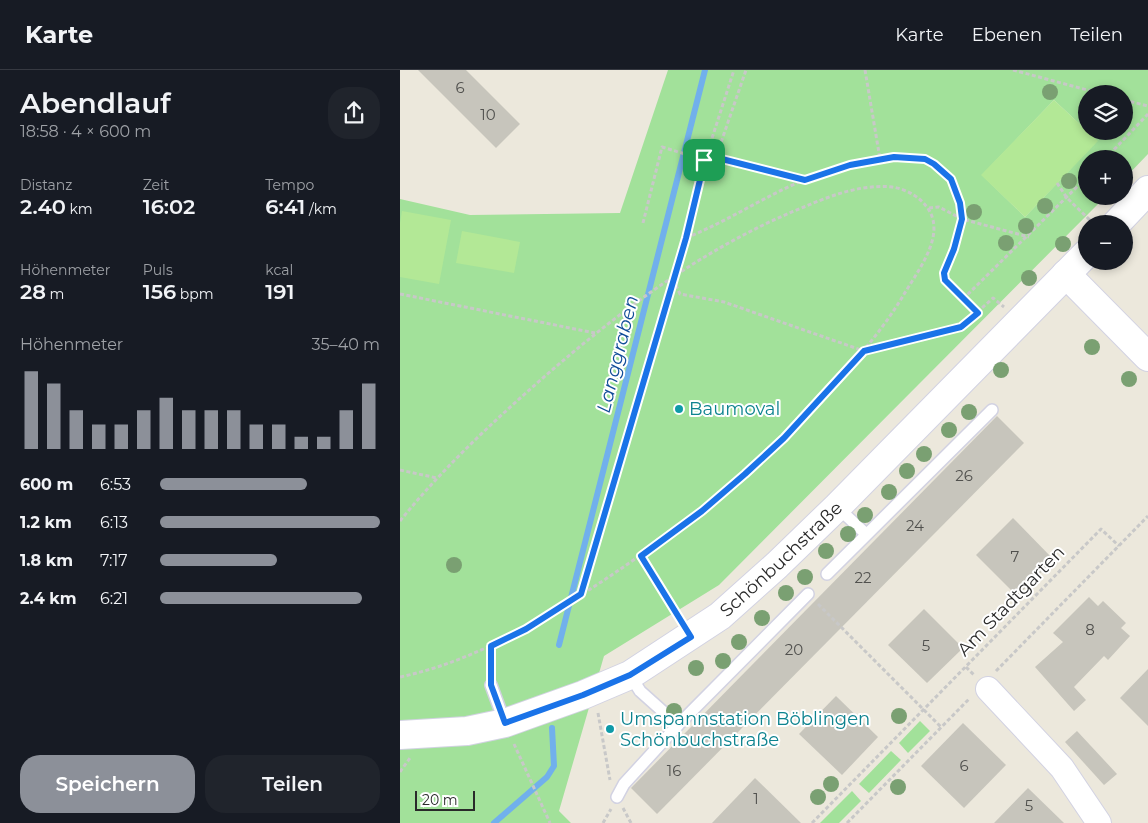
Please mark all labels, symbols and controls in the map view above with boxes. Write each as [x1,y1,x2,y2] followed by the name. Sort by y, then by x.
[25,20,93,49] text: Karte
[895,24,944,46] text: Karte
[972,24,1042,46] text: Ebenen
[1070,24,1123,46] text: Teilen
[455,78,465,97] house number: 6
[1078,85,1133,270] map controls
[1078,85,1133,140] button: layers
[20,86,171,120] text: Abendlauf
[328,87,380,139] button: share
[480,105,496,124] house number: 10
[20,122,151,141] text: 18:58 · 4 × 600 m
[683,139,725,181] pin
[690,146,718,174] icon: arrive
[1078,150,1133,205] button: +
[20,176,72,194] text: Distanz
[143,176,169,194] text: Zeit
[265,176,314,194] text: Tempo
[20,194,66,219] text: 2.40
[143,194,195,219] text: 16:02
[265,194,305,219] text: 6:41
[66,200,93,218] text: km
[305,200,337,218] text: /km
[1078,215,1133,270] button: −
[20,261,110,279] text: Höhenmeter
[143,261,173,279] text: Puls
[265,261,293,279] text: kcal
[20,279,46,304] text: 28
[143,279,176,304] text: 156
[265,279,294,304] text: 191
[46,285,64,303] text: m
[176,285,214,303] text: bpm
[592,293,643,415] water label: Langgraben
[20,335,123,354] text: Höhenmeter
[312,335,380,354] text: 35–40 m
[689,398,780,420] place label: Baumoval
[673,403,685,415] marker: Baumoval
[955,466,973,485] house number: 26
[20,475,73,494] text: 600 m
[100,475,131,494] text: 6:53
[715,497,847,622] street label: Schönbuchstraße
[20,513,72,532] text: 1.2 km
[100,513,128,532] text: 6:13
[906,516,924,535] house number: 24
[953,541,1069,661] street label: Am Stadtgarten
[1011,547,1020,566] house number: 7
[20,551,73,570] text: 1.8 km
[100,551,128,570] text: 7:17
[854,568,872,587] house number: 22
[20,589,77,608] text: 2.4 km
[100,589,128,608] text: 6:21
[1085,620,1095,639] house number: 8
[922,636,930,655] house number: 5
[785,640,803,659] house number: 20
[620,708,870,751] place label: Umspannstation Böblingen Schönbuchstraße
[604,723,616,735] marker: Umspannstation Böblingen Schönbuchstraße
[20,755,195,813] button: Speichern
[205,755,380,813] button: Teilen
[959,756,969,775] house number: 6
[667,761,681,780] house number: 16
[415,788,475,811] scale bar
[753,789,759,808] house number: 1
[422,791,458,809] text: 20 m
[1025,796,1033,815] house number: 5

